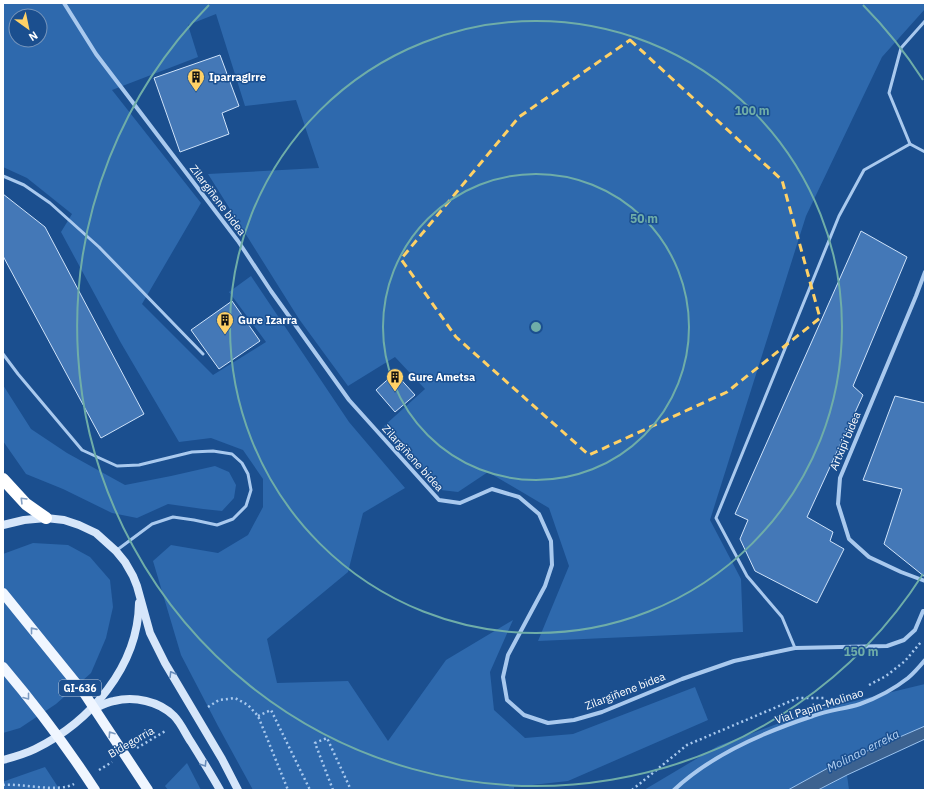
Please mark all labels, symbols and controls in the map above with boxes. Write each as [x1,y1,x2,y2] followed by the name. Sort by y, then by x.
[8,8,48,48] north arrow
[26,28,41,44] text: N
[186,67,206,92] building icon: Iparragirre
[209,70,266,84] place label: Iparragirre
[734,103,770,118] text: 100 m
[187,162,249,238] street label: Zilargiñene bidea
[630,211,658,226] text: 50 m
[215,310,235,335] building icon: Gure Izarra
[238,313,297,327] place label: Gure Izarra
[529,320,543,334] centre of rings
[385,367,405,392] building icon: Gure Ametsa
[408,370,475,384] place label: Gure Ametsa
[826,409,864,472] street label: Artxipi bidea
[379,422,447,494] street label: Zilargiñene bidea
[20,498,28,505] one-way arrow
[31,628,38,635] one-way arrow
[843,644,879,659] text: 150 m
[583,669,667,713] street label: Zilargiñene bidea
[169,671,176,678] one-way arrow
[59,680,101,696] road number: GI-636
[773,685,865,727] street label: Vial Papin-Molinao
[23,693,30,700] one-way arrow
[105,723,157,761] street label: Bidegorria
[824,726,902,775] water label: Molinao erreka
[108,731,116,738] one-way arrow
[200,759,207,766] one-way arrow

